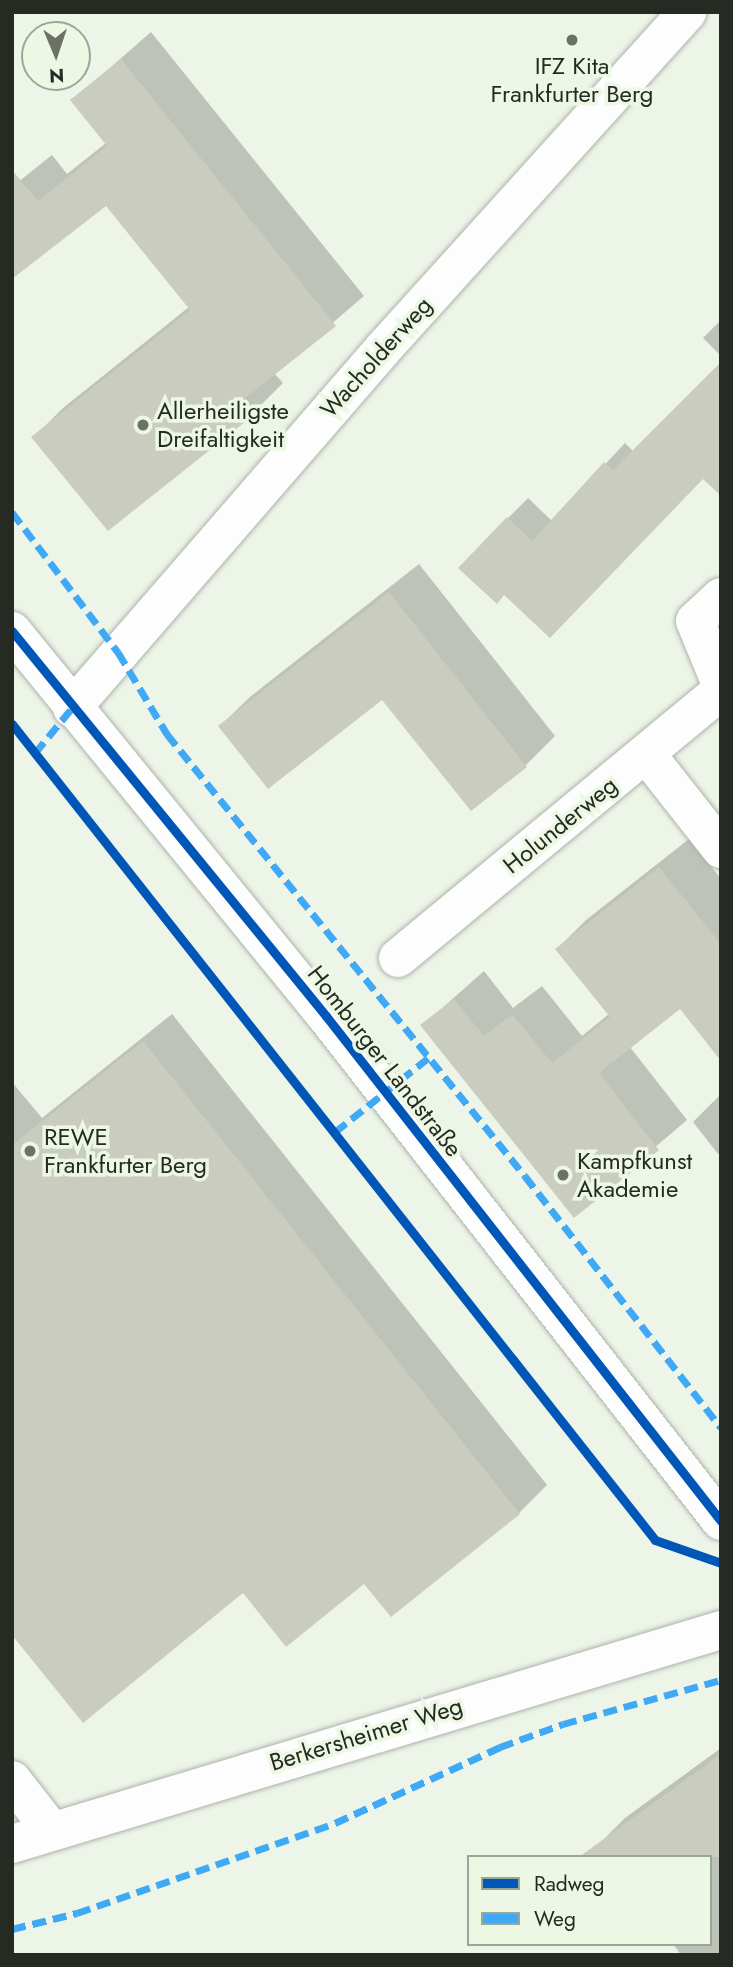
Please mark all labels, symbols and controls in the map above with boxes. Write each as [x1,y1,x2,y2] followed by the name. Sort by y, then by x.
[21,21,91,91] north arrow
[564,32,580,48] marker: IFZ Kita Frankfurter Berg
[490,52,654,108] place label: IFZ Kita Frankfurter Berg
[49,62,65,89] text: N
[314,291,438,423] street label: Wacholderweg
[157,397,289,453] place label: Allerheiligste Dreifaltigkeit
[135,417,151,433] marker: Allerheiligste Dreifaltigkeit
[497,770,623,880] street label: Holunderweg
[302,960,468,1162] street label: Homburger Landstraße
[44,1123,207,1179] place label: REWE Frankfurter Berg
[22,1143,38,1159] marker: REWE Frankfurter Berg
[577,1147,692,1203] place label: Kampfkunst Akademie
[555,1167,571,1183] marker: Kampfkunst Akademie
[266,1691,466,1777] street label: Berkersheimer Weg
[467,1855,712,1946] legend
[534,1869,605,1899] text: Radweg
[534,1904,576,1934] text: Weg

